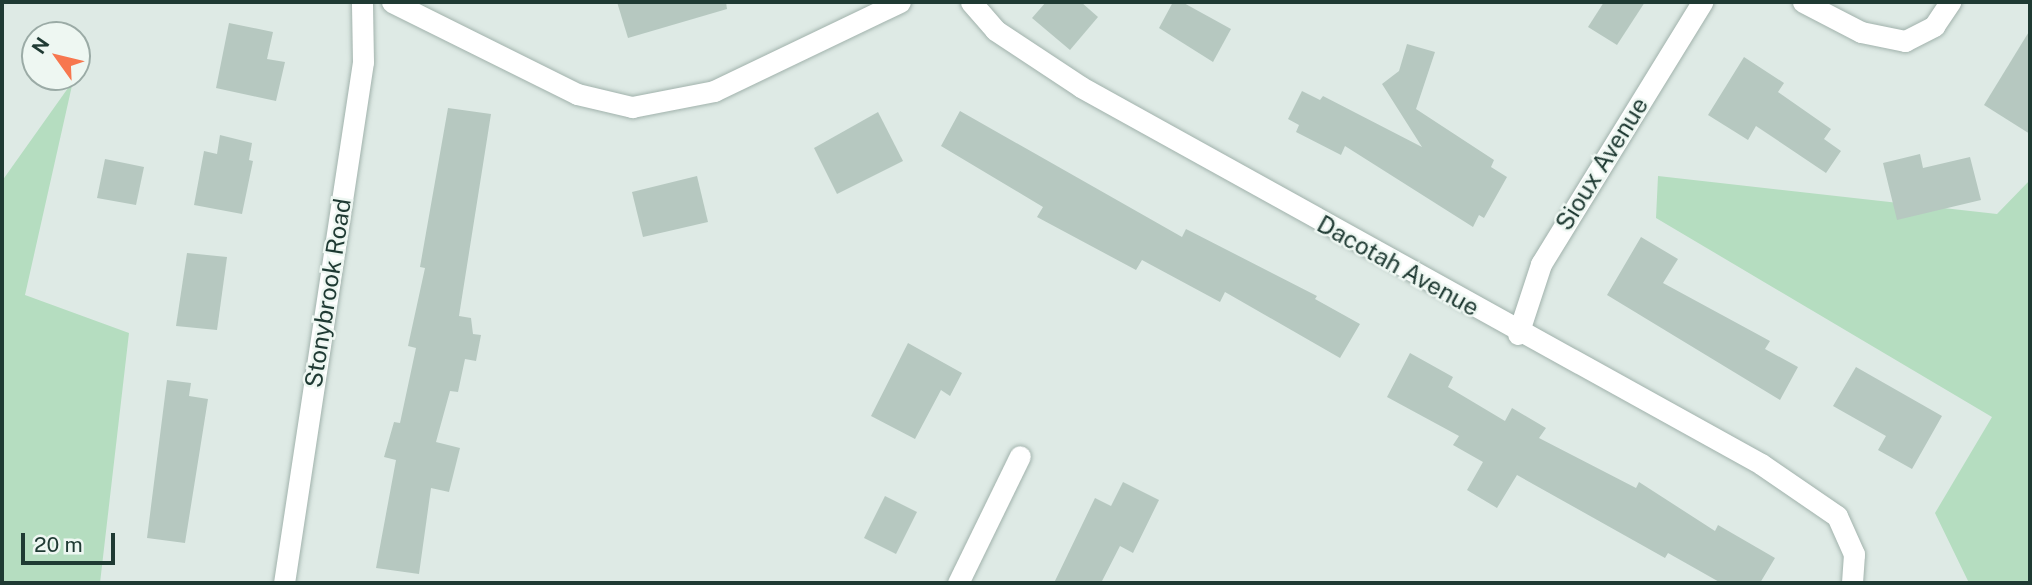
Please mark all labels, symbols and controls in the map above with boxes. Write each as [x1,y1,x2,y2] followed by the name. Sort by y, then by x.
[21,21,91,91] north arrow
[27,33,54,58] text: N
[1550,92,1654,236] street label: Sioux Avenue
[299,196,357,390] street label: Stonybrook Road
[1312,210,1484,322] street label: Dacotah Avenue
[24,518,119,562] scale bar
[34,532,83,557] text: 20 m

